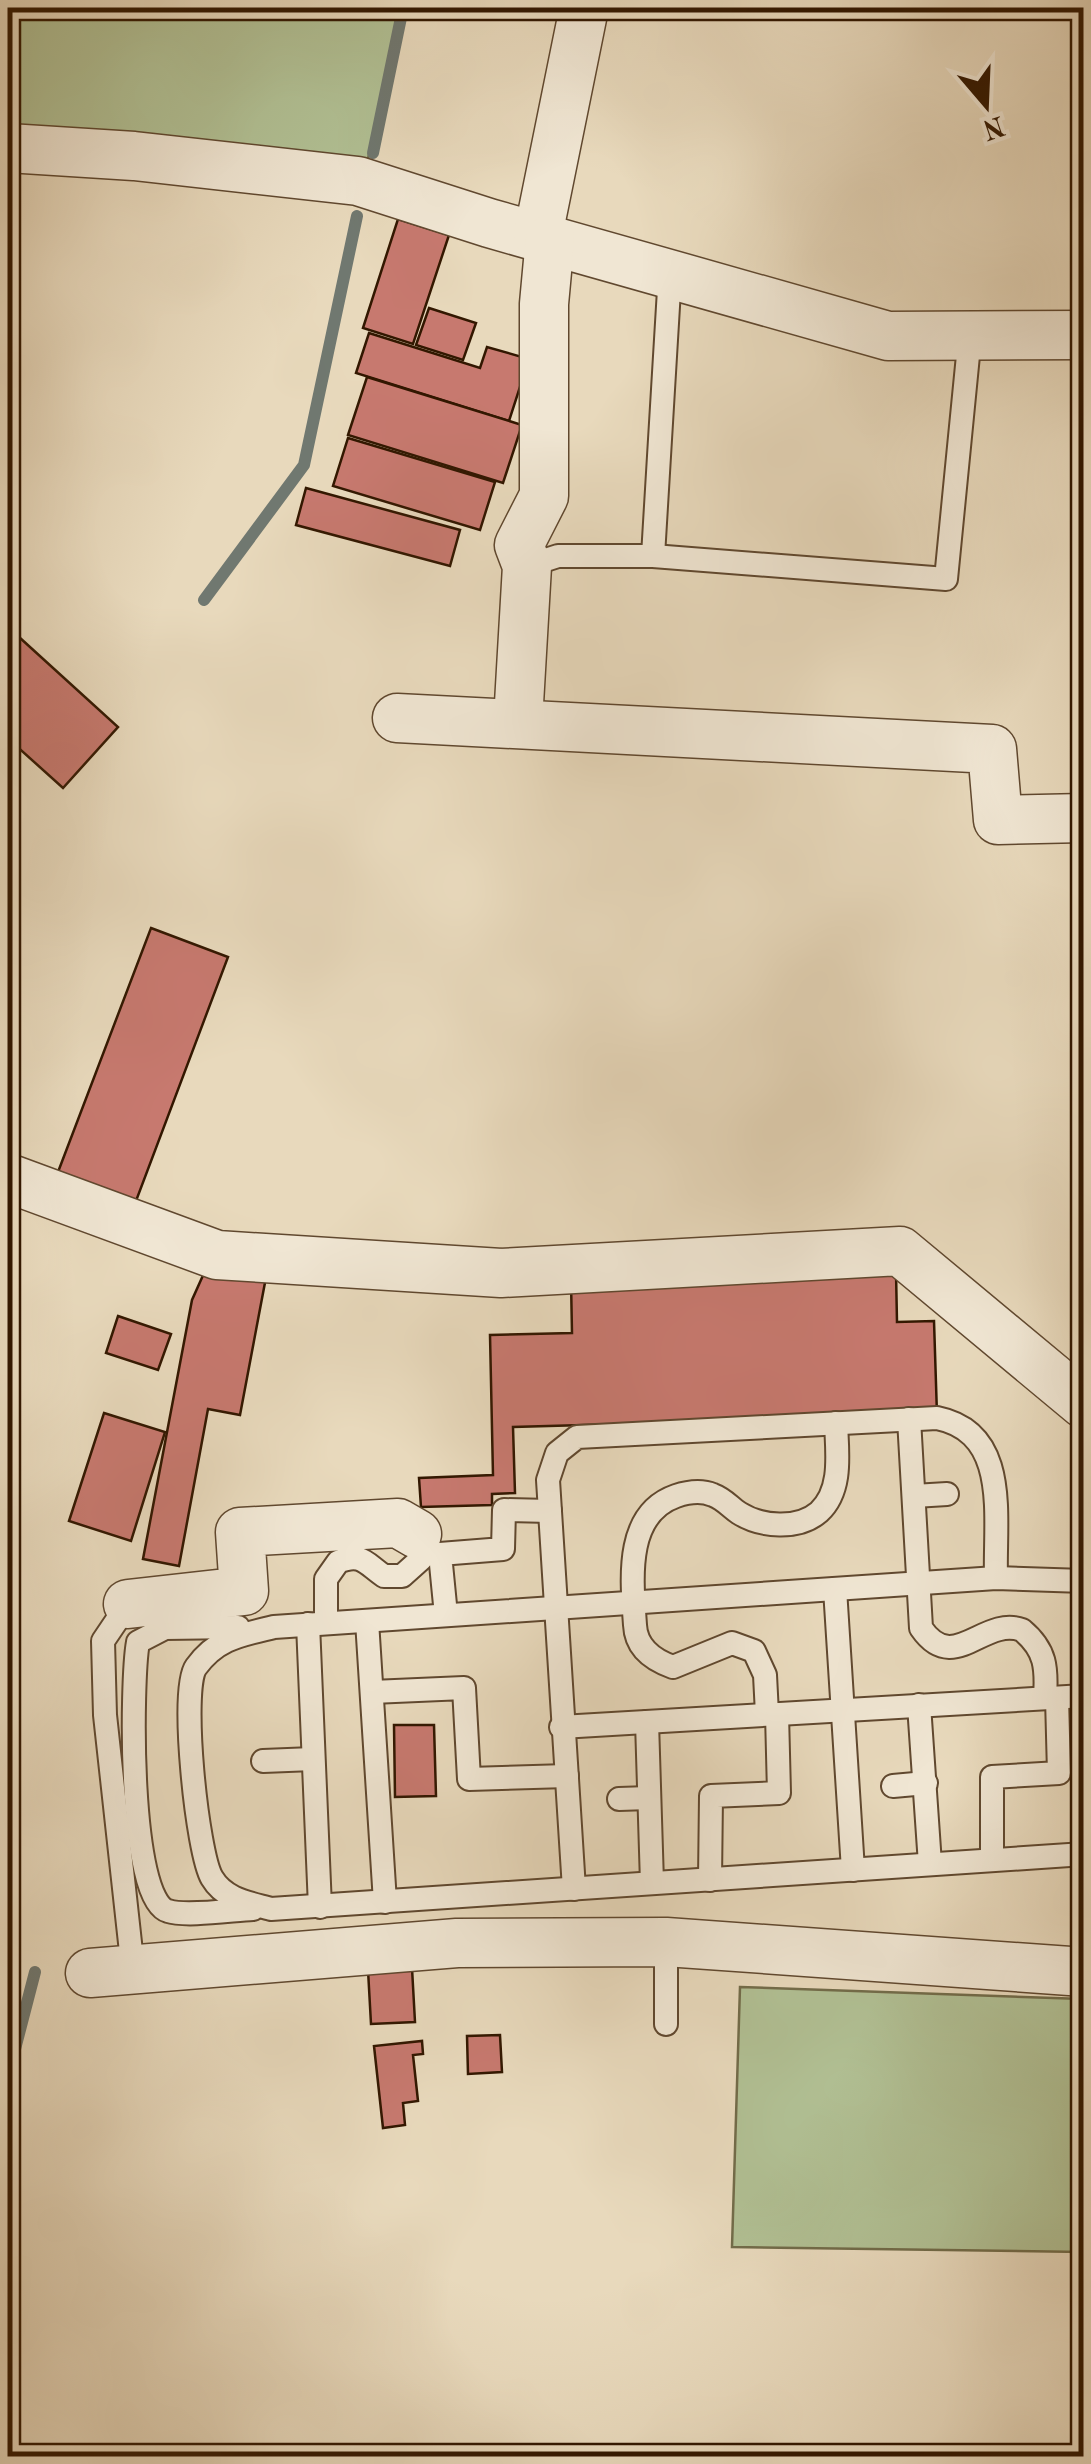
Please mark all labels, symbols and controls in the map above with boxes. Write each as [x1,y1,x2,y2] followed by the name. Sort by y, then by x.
[936,55,1036,155] north arrow
[978,109,1008,143] text: N

